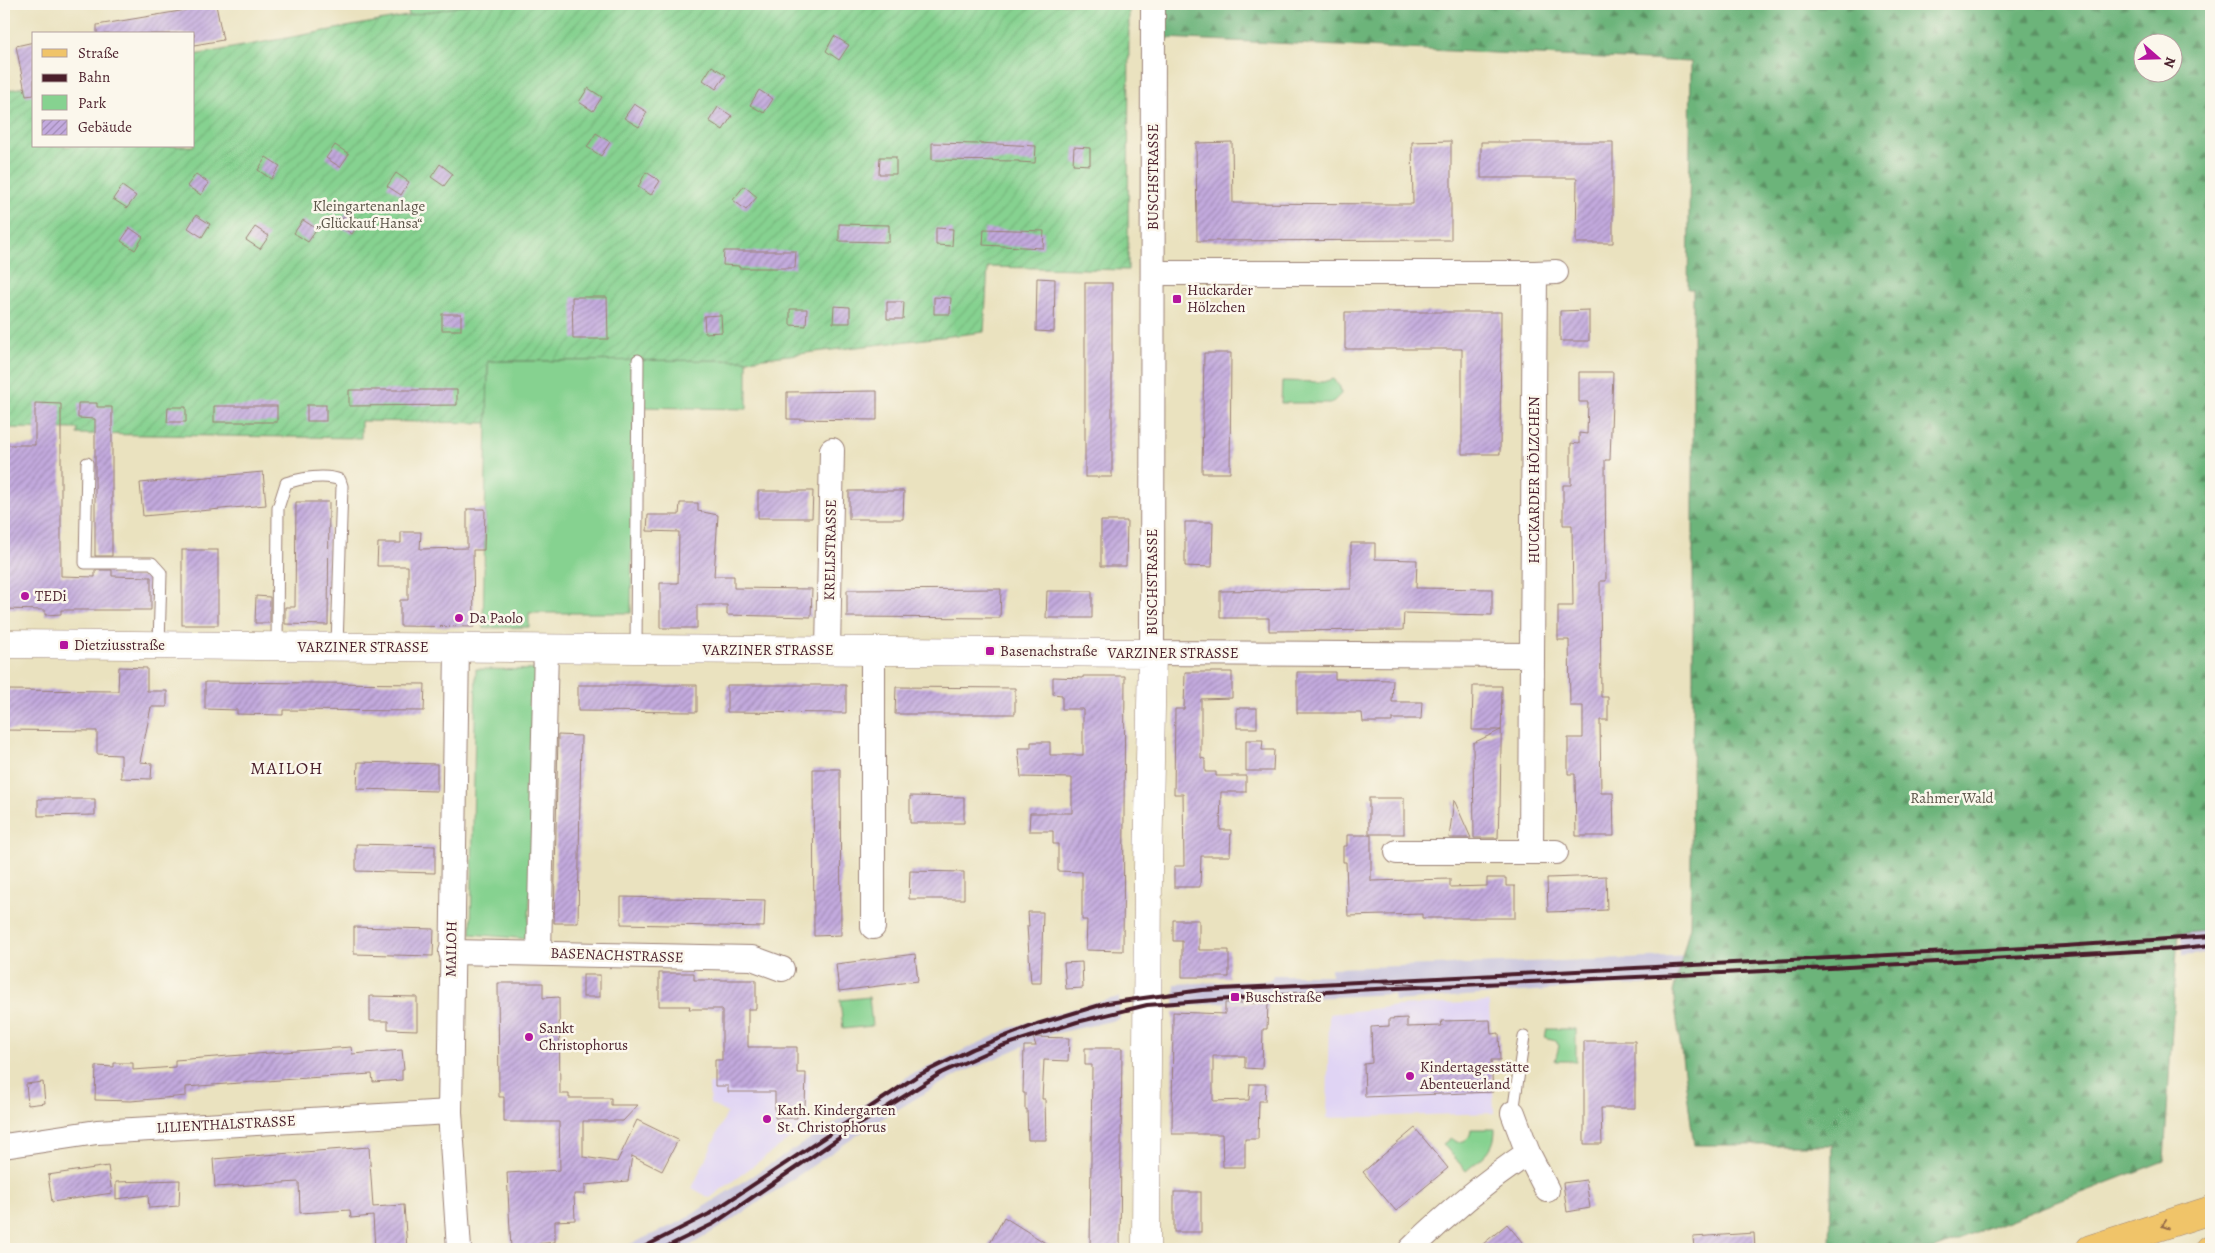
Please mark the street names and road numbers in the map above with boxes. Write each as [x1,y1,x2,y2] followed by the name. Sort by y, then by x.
[1143,124,1163,230] street label: BUSCHSTRASSE
[1524,396,1544,564] street label: HUCKARDER HÖLZCHEN
[819,499,841,601] street label: KRELLSTRASSE
[1142,529,1162,635] street label: BUSCHSTRASSE
[297,637,429,657] street label: VARZINER STRASSE
[702,640,834,660] street label: VARZINER STRASSE
[1107,643,1239,663] street label: VARZINER STRASSE
[441,921,461,977] street label: MAILOH
[550,943,684,967] street label: BASENACHSTRASSE
[156,1110,296,1138] street label: LILIENTHALSTRASSE

